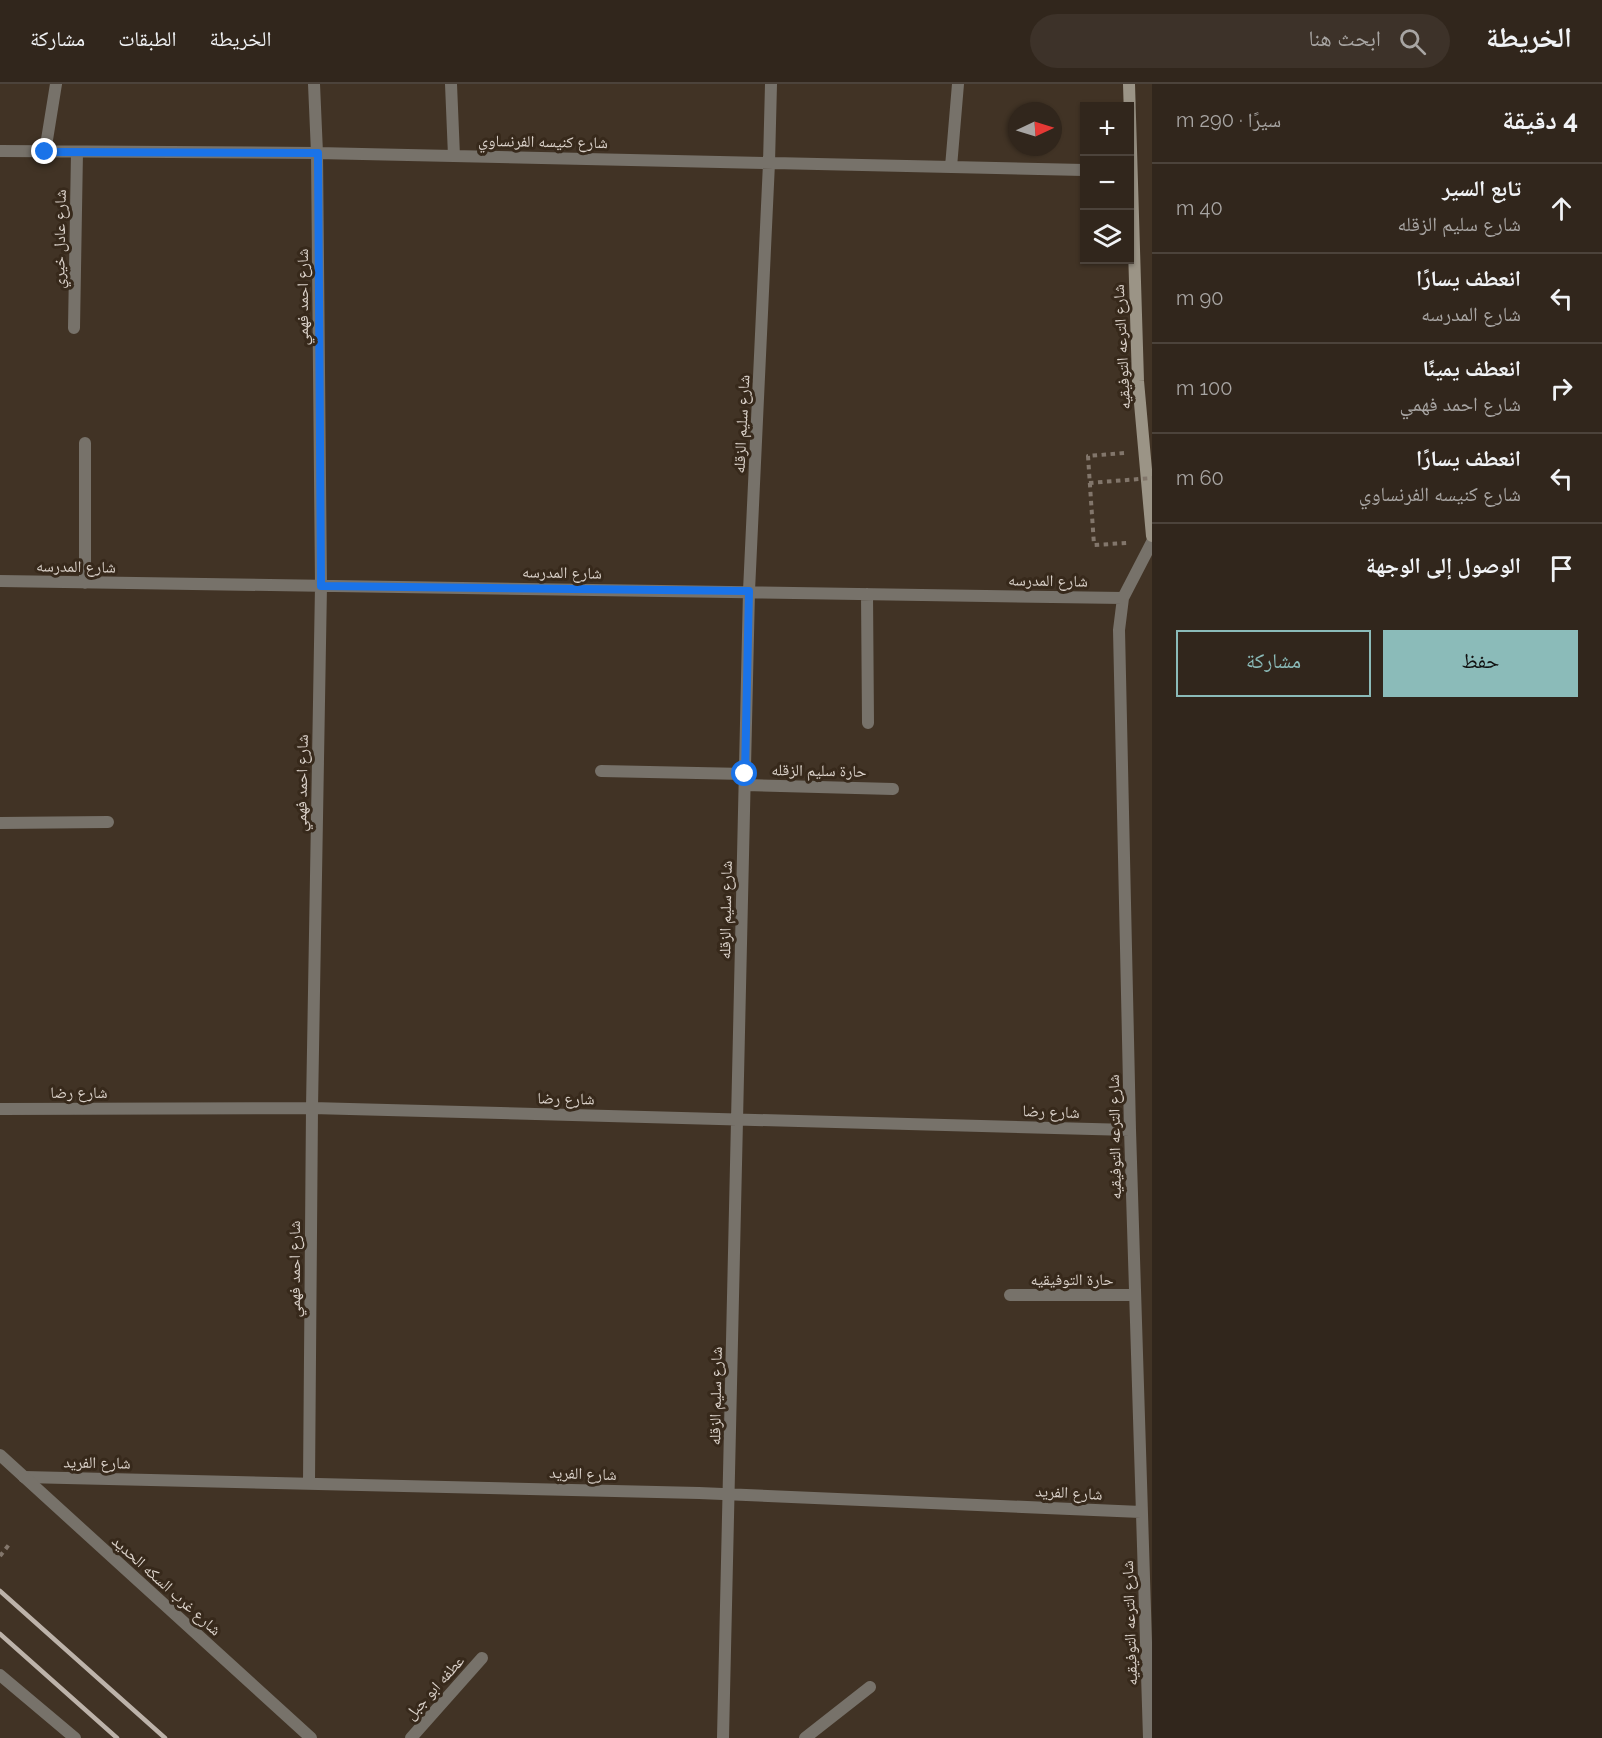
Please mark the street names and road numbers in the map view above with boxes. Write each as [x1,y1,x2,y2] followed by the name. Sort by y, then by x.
[478,131,608,155] street label: شارع كنيسه الفرنساوي
[49,189,73,289] street label: شارع عادل خيري
[293,248,315,346] street label: شارع احمد فهمي
[1109,284,1135,410] street label: شارع الترعه التوفيقيه
[729,374,755,474] street label: شارع سليم الزقله
[36,556,116,578] street label: شارع المدرسه
[522,562,602,584] street label: شارع المدرسه
[1008,570,1088,592] street label: شارع المدرسه
[291,734,315,832] street label: شارع احمد فهمي
[771,760,867,782] street label: حارة سليم الزقله
[715,860,737,960] street label: شارع سليم الزقله
[1104,1074,1126,1200] street label: شارع الترعه التوفيقيه
[50,1083,108,1103] street label: شارع رضا
[537,1089,595,1109] street label: شارع رضا
[1022,1101,1080,1123] street label: شارع رضا
[285,1220,307,1318] street label: شارع احمد فهمي
[1030,1270,1114,1289] street label: حارة التوفيقيه
[705,1346,727,1446] street label: شارع سليم الزقله
[63,1452,131,1474] street label: شارع الفريد
[549,1463,617,1485] street label: شارع الفريد
[1035,1481,1103,1505] street label: شارع الفريد
[107,1531,225,1640] street label: شارع غرب السكه الحديد
[1118,1560,1142,1686] street label: شارع الترعه التوفيقيه
[401,1651,469,1724] street label: عطفه ابو جبل

